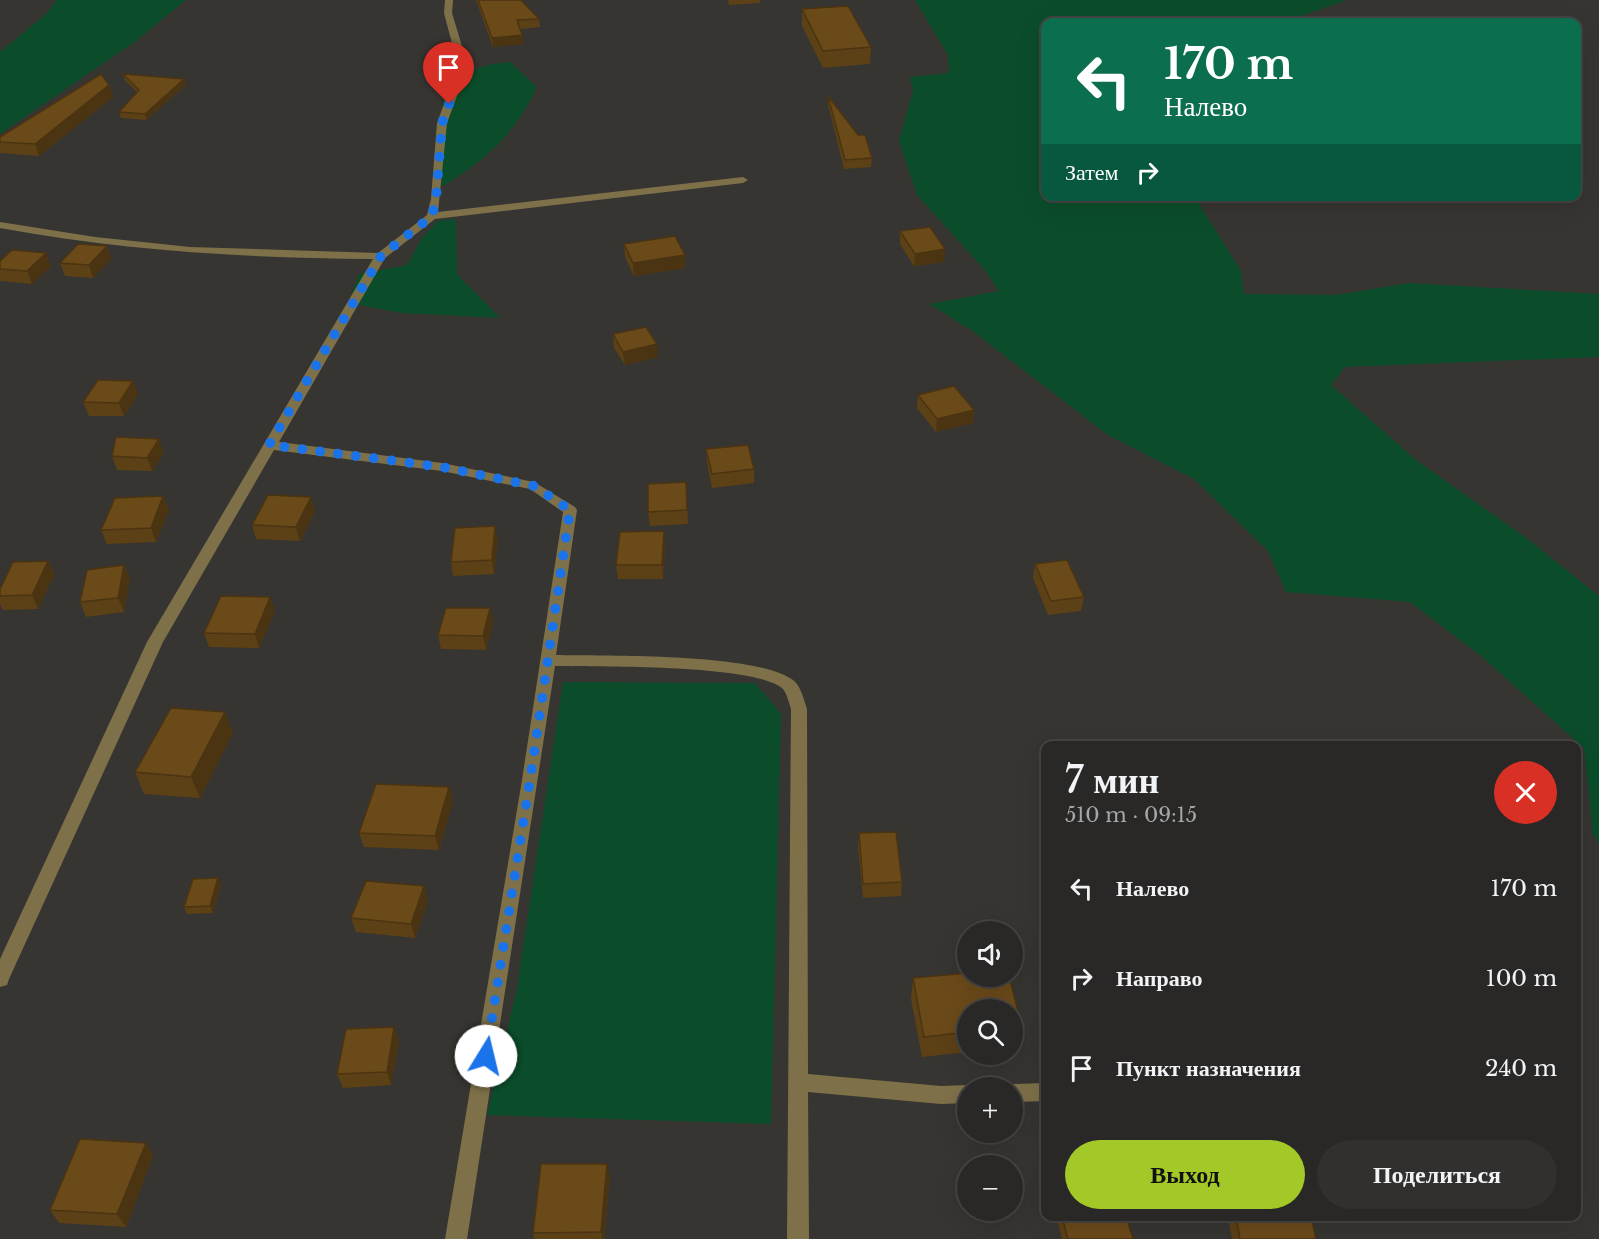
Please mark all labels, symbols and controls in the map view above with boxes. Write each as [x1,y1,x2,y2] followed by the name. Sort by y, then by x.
[1164,38,1293,90] text: 170 m
[423,42,474,104] pin
[1065,42,1143,120] icon: left
[432,51,465,84] icon: arrive
[1164,90,1247,123] text: Налево
[1131,156,1164,189] icon: right
[1065,159,1119,186] text: Затем
[1065,758,1159,803] text: 7 мин
[1494,761,1557,824] button: close
[1065,803,1197,827] text: 510 m · 09:15
[1065,872,1098,905] icon: left
[1116,875,1189,902] text: Налево
[1491,875,1557,902] text: 170 m
[957,921,1023,1221] map controls
[957,921,1023,987] button: sound
[1065,962,1098,995] icon: right
[1116,965,1202,992] text: Направо
[1486,965,1557,992] text: 100 m
[957,999,1023,1065] button: search
[454,1024,518,1088] position arrow
[1065,1052,1098,1085] icon: arrive
[1116,1055,1301,1082] text: Пункт назначения
[1485,1055,1557,1082] text: 240 m
[957,1077,1023,1143] button: +
[1065,1140,1305,1209] button: Выход
[1317,1140,1557,1209] button: Поделиться
[957,1155,1023,1221] button: −

